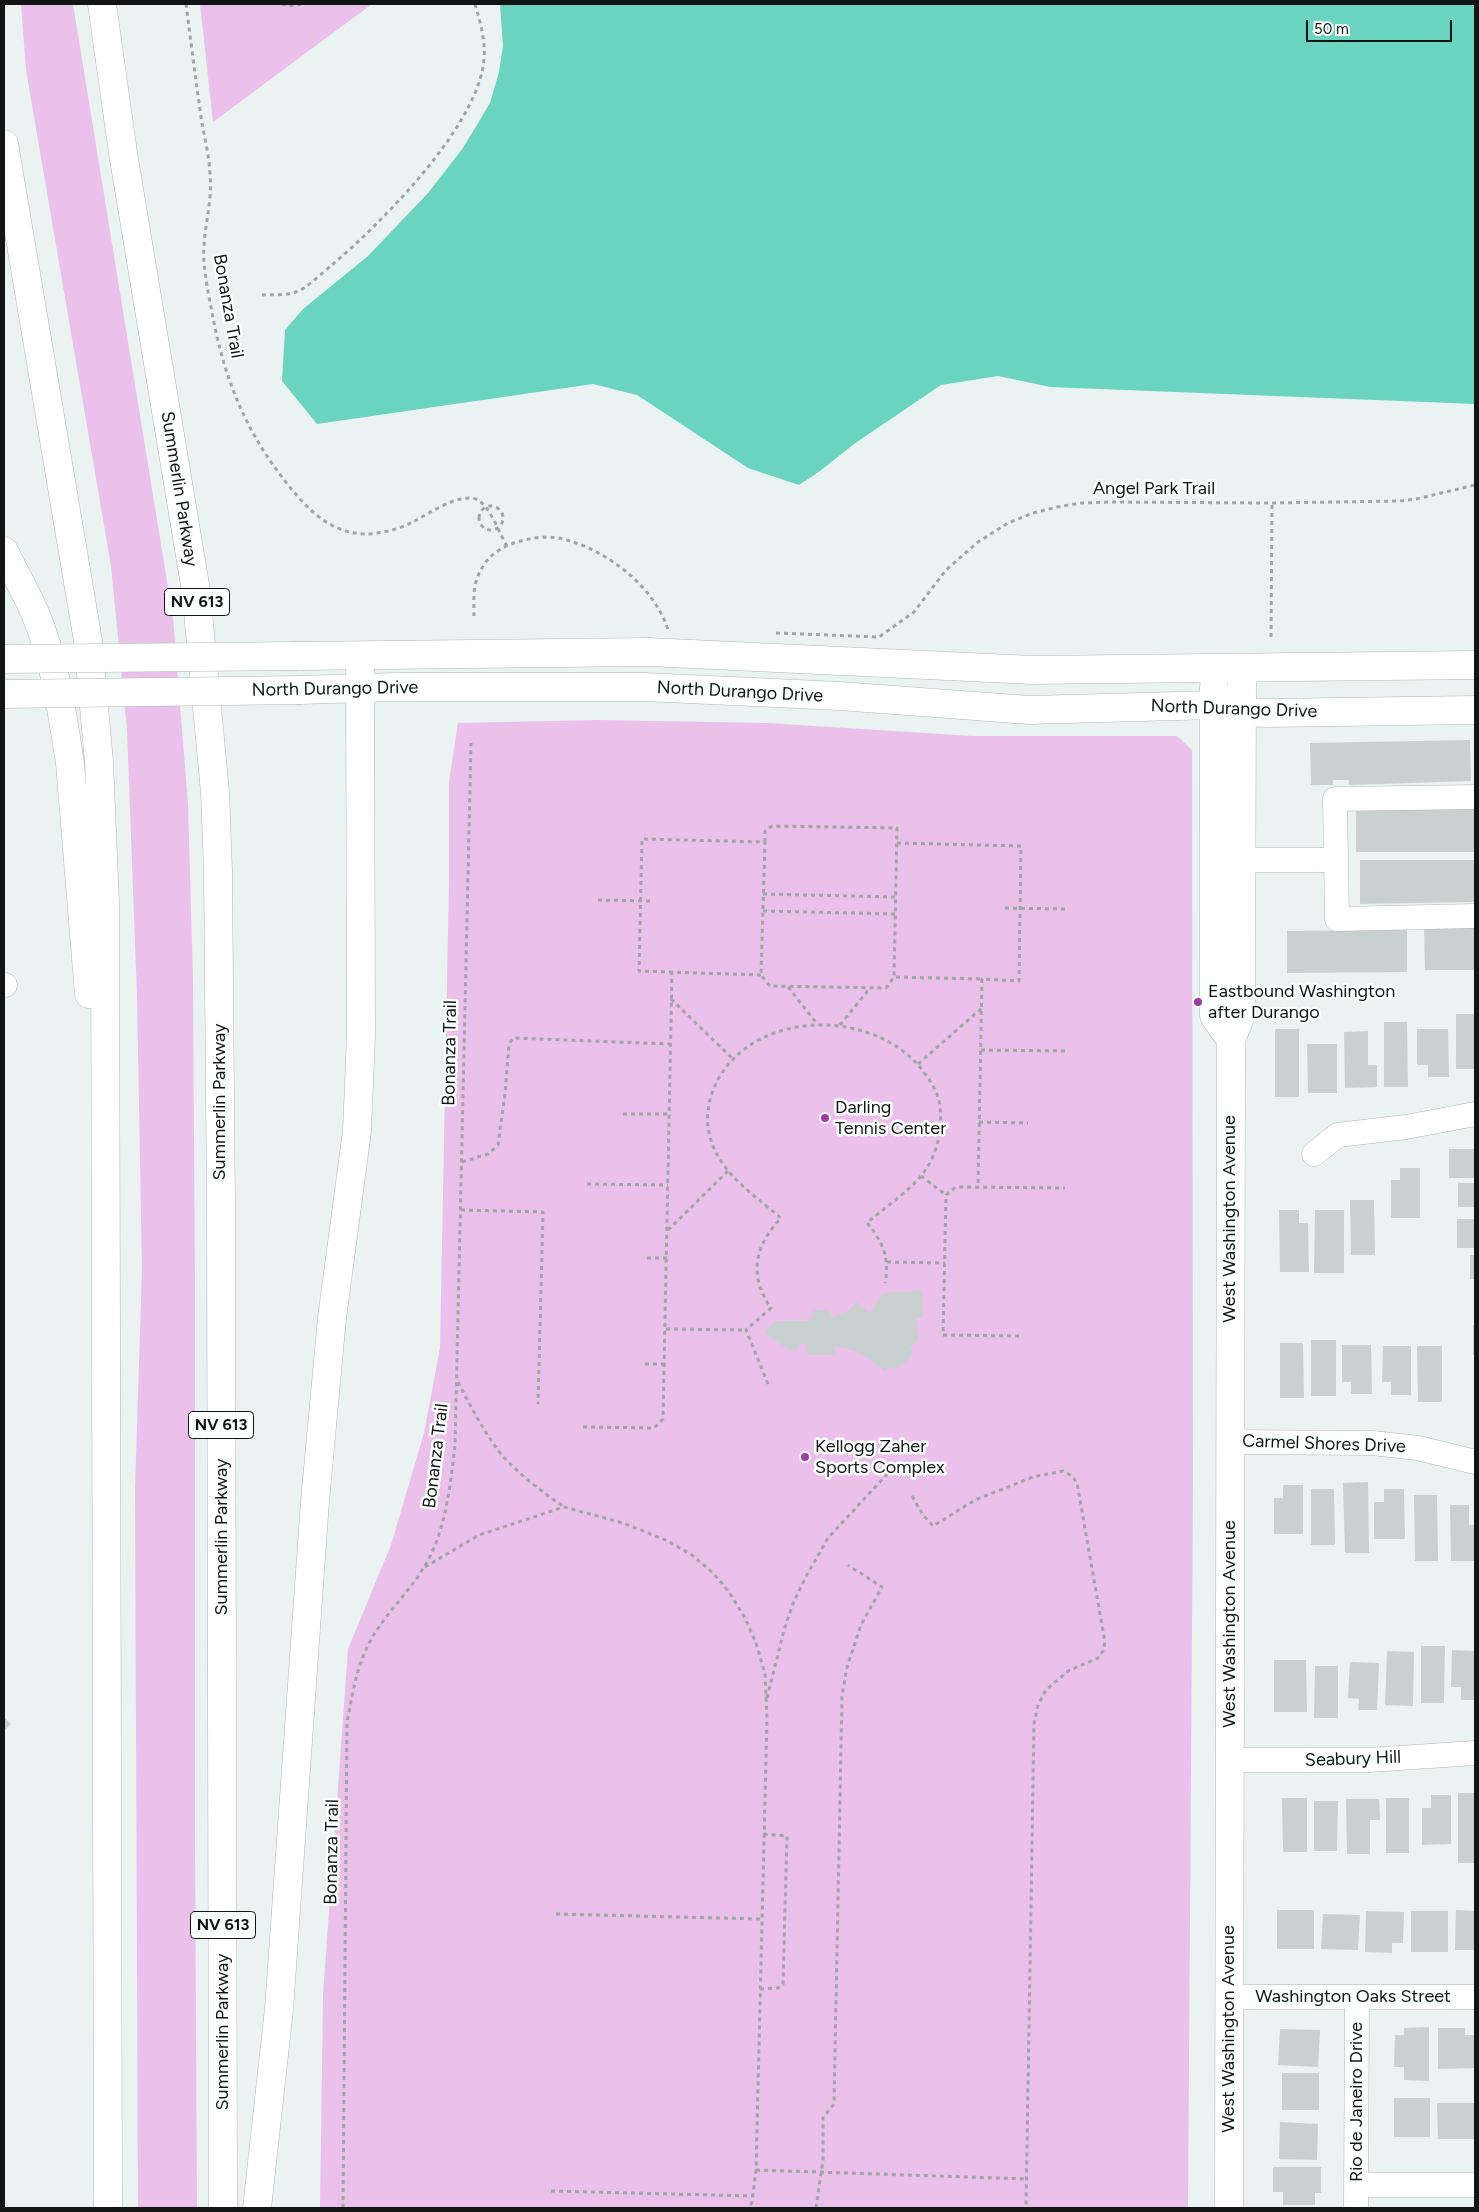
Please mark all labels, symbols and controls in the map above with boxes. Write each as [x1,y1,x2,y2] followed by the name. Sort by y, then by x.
[1309,10,1455,42] scale bar
[1314,20,1349,38] text: 50 m
[208,252,248,360] street label: Bonanza Trail
[156,410,202,568] street label: Summerlin Parkway
[1093,478,1215,500] street label: Angel Park Trail
[164,588,230,616] road number: NV 613
[252,677,418,701] street label: North Durango Drive
[656,677,824,707] street label: North Durango Drive
[1150,695,1318,723] street label: North Durango Drive
[1208,981,1395,1024] place label: Eastbound Washington after Durango
[1192,996,1204,1008] marker: Eastbound Washington after Durango
[438,1000,462,1106] street label: Bonanza Trail
[209,1024,231,1180] street label: Summerlin Parkway
[835,1097,946,1140] place label: Darling Tennis Center
[819,1112,831,1124] marker: Darling Tennis Center
[1219,1115,1241,1323] street label: West Washington Avenue
[419,1402,453,1510] street label: Bonanza Trail
[188,1412,254,1438] road number: NV 613
[1242,1430,1406,1458] street label: Carmel Shores Drive
[815,1436,944,1478] place label: Kellogg Zaher Sports Complex
[799,1451,811,1463] marker: Kellogg Zaher Sports Complex
[211,1459,233,1615] street label: Summerlin Parkway
[1219,1520,1241,1728] street label: West Washington Avenue
[1305,1747,1401,1771] street label: Seabury Hill
[320,1799,344,1905] street label: Bonanza Trail
[190,1912,256,1938] road number: NV 613
[1218,1925,1240,2133] street label: West Washington Avenue
[212,1954,234,2110] street label: Summerlin Parkway
[1255,1986,1451,2008] street label: Washington Oaks Street
[1346,2022,1368,2182] street label: Rio de Janeiro Drive

